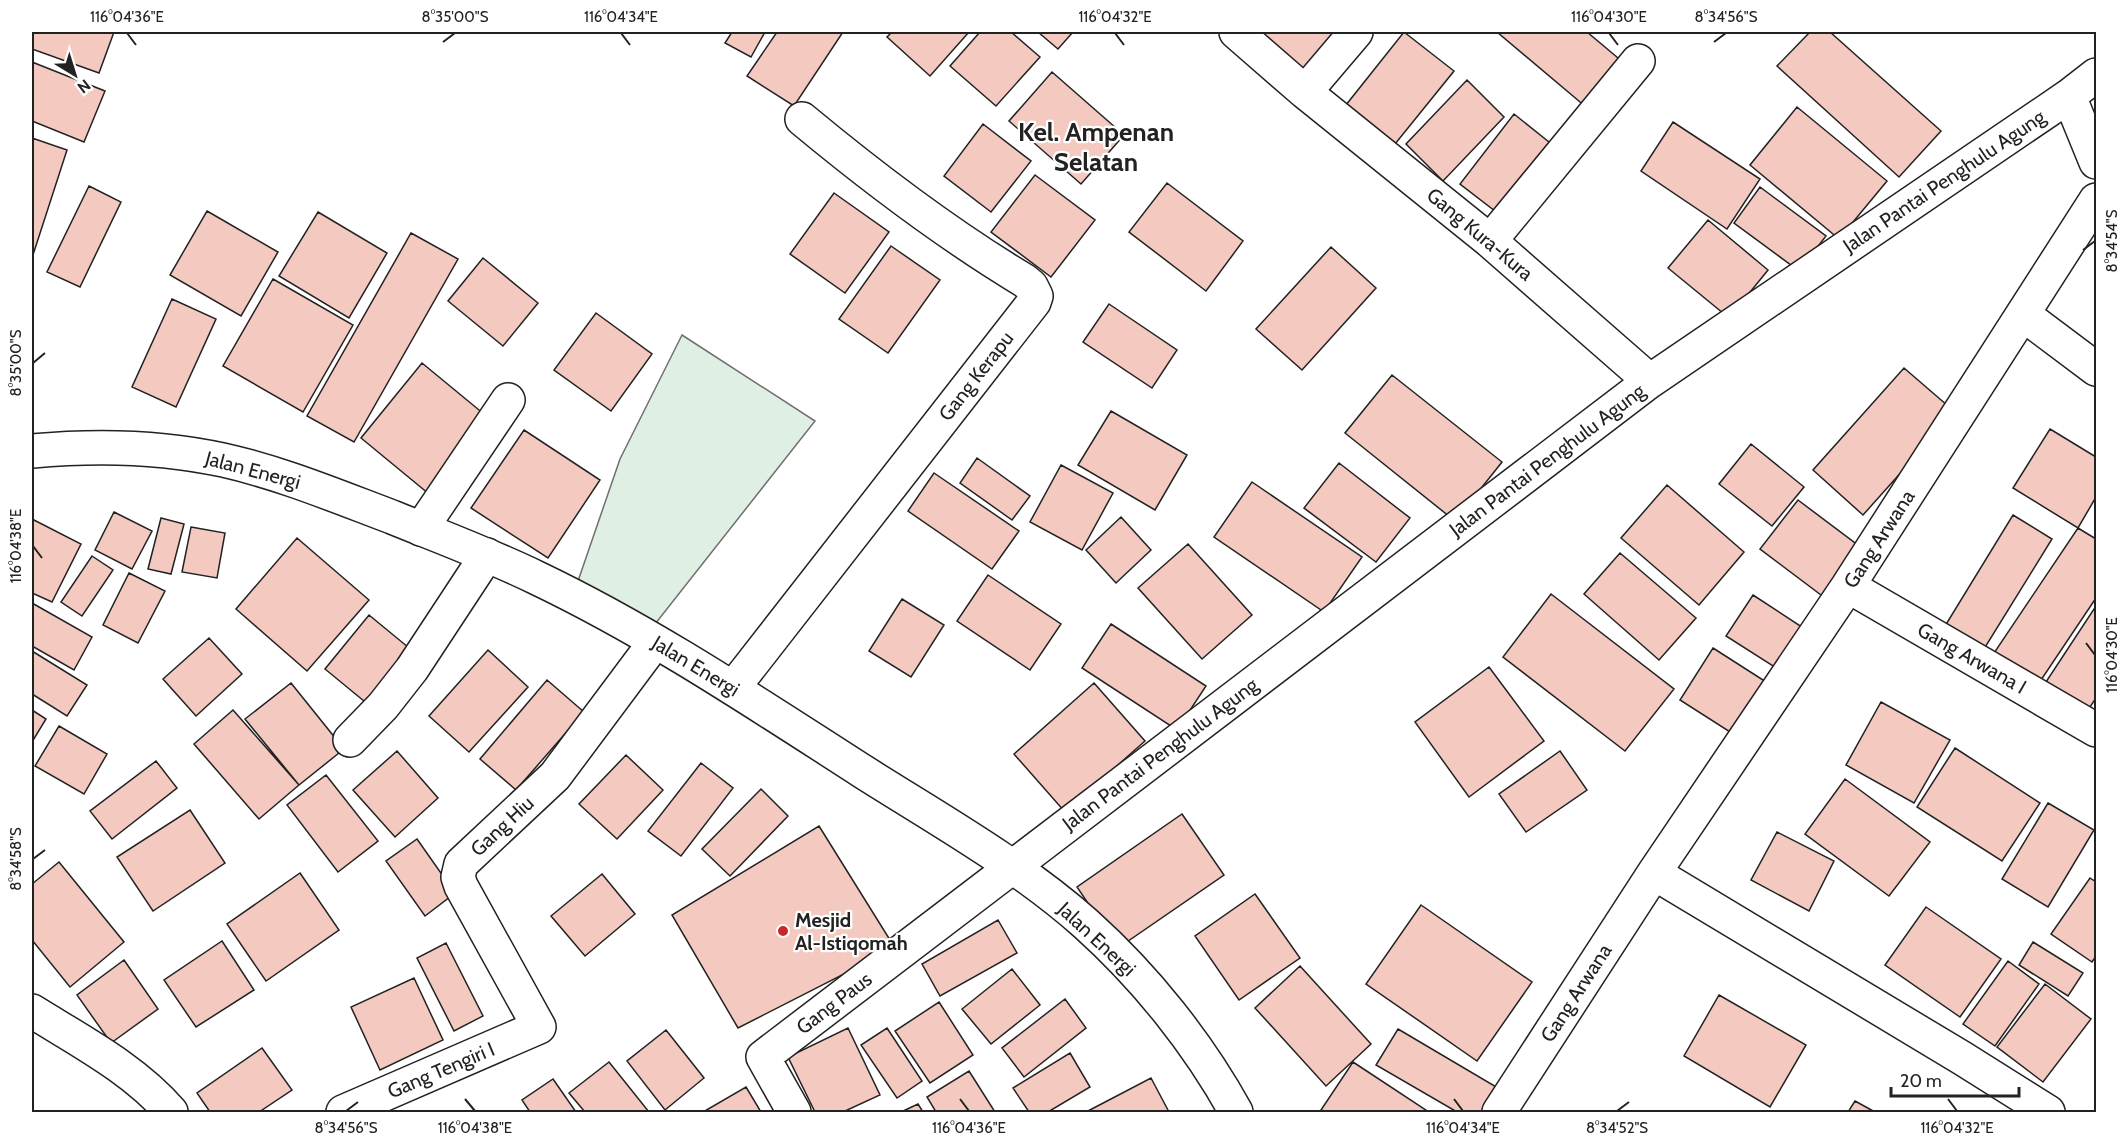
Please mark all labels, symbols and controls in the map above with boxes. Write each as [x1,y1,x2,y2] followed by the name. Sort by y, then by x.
[90,8,164,26] text: 116°04'36"E
[422,8,489,26] text: 8°35'00"S
[584,8,658,26] text: 116°04'34"E
[1078,8,1152,26] text: 116°04'32"E
[1571,8,1647,26] text: 116°04'30"E
[1695,8,1758,26] text: 8°34'56"S
[45,45,105,105] north arrow
[74,75,94,97] text: N
[1838,104,2051,258] street label: Jalan Pantai Penghulu Agung
[1018,116,1174,178] district label: Kel. Ampenan Selatan
[1422,183,1538,286] street label: Gang Kura-Kura
[2103,209,2121,272] text: 8°34'54"S
[934,326,1018,426] street label: Gang Kerapu
[7,329,25,396] text: 8°35'00"S
[1444,378,1650,542] street label: Jalan Pantai Penghulu Agung
[202,446,303,494] street label: Jalan Energi
[1838,485,1920,593] street label: Gang Arwana
[7,509,25,583] text: 116°04'38"E
[1913,617,2031,699] street label: Gang Arwana I
[2103,617,2121,693] text: 116°04'30"E
[647,630,744,701] street label: Jalan Energi
[1057,672,1263,836] street label: Jalan Pantai Penghulu Agung
[466,791,538,861] street label: Gang Hiu
[7,827,25,891] text: 8°34'58"S
[1052,896,1141,981] street label: Jalan Energi
[795,908,908,955] place label: Mesjid Al-Istiqomah
[776,924,790,938] marker: Mesjid Al-Istiqomah
[1535,939,1617,1047] street label: Gang Arwana
[792,967,876,1039] street label: Gang Paus
[384,1037,498,1103] street label: Gang Tengiri I
[1891,1060,2018,1098] scale bar
[1900,1070,1942,1092] text: 20 m
[315,1119,378,1137] text: 8°34'56"S
[438,1119,512,1137] text: 116°04'38"E
[932,1119,1006,1137] text: 116°04'36"E
[1426,1119,1500,1137] text: 116°04'34"E
[1586,1119,1648,1137] text: 8°34'52"S
[1920,1119,1994,1137] text: 116°04'32"E

